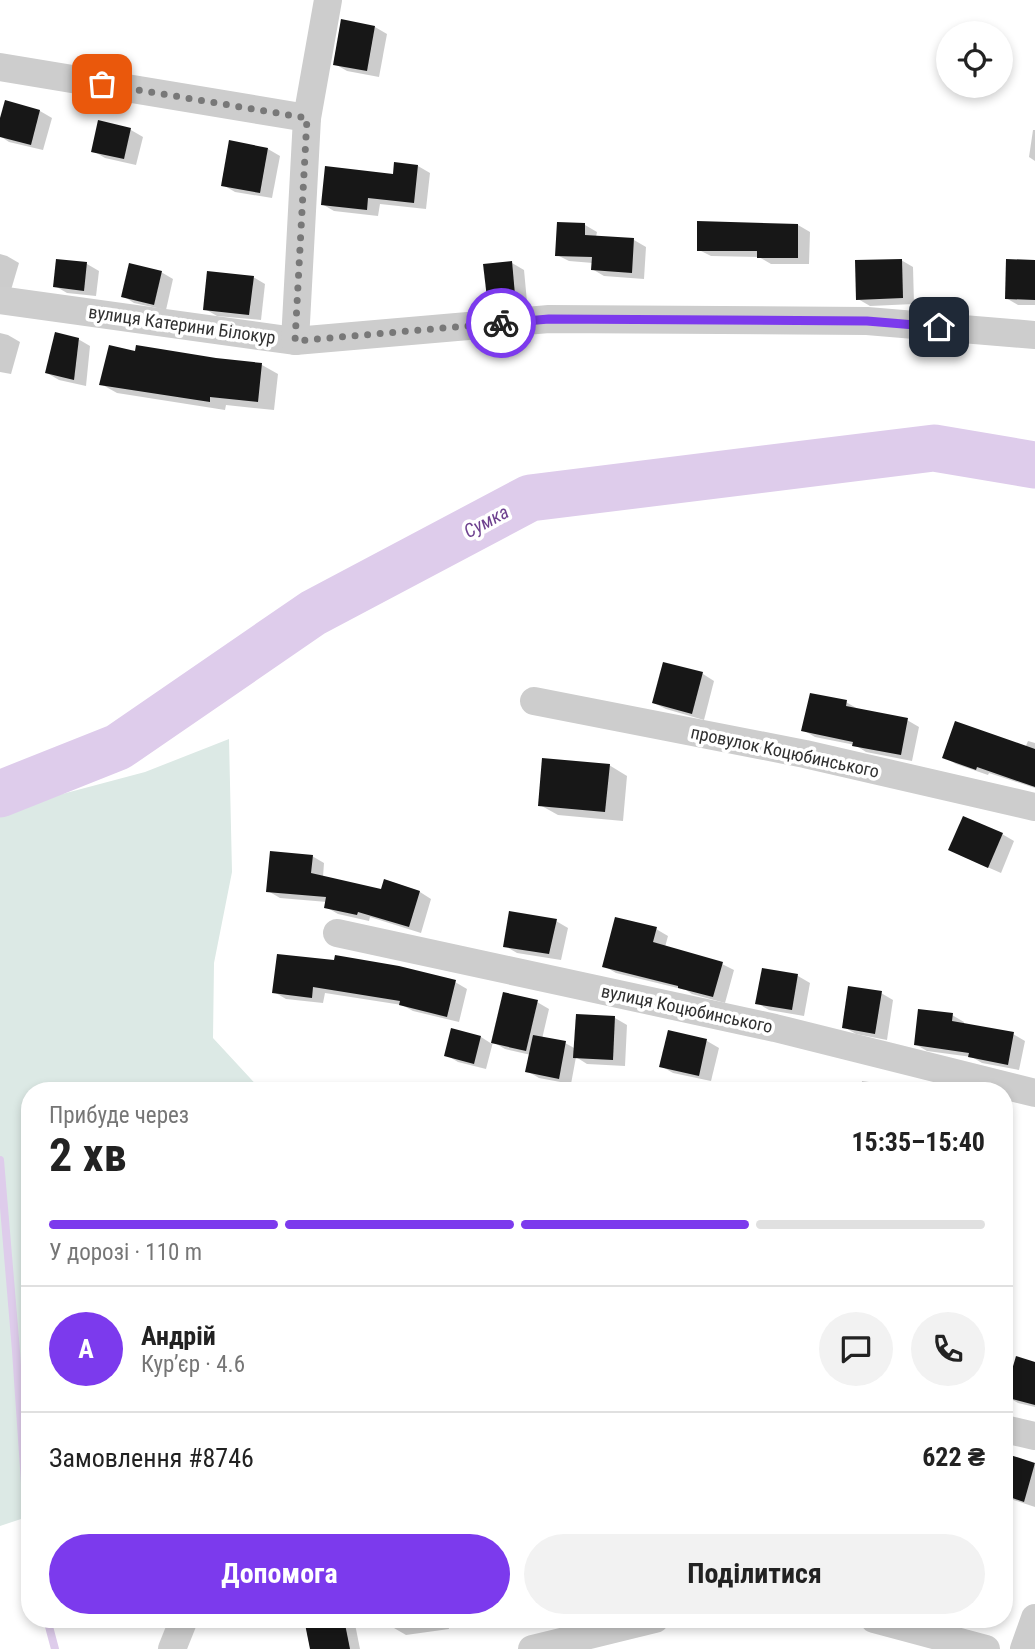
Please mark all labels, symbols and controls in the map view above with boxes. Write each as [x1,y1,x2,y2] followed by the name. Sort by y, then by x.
[936,21,1013,98] map controls
[936,21,1013,98] button: locate
[72,54,132,114] pin
[83,65,121,103] icon: bag
[466,288,536,358] courier
[909,297,969,357] pin
[87,301,277,348] street label: вулиця Катерини Білокур
[482,304,520,342] icon: bike
[920,308,958,346] icon: home
[460,500,513,543] water label: Сумка
[689,721,881,782] street label: провулок Коцюбинського
[599,980,775,1037] street label: вулиця Коцюбинського
[49,1102,189,1129] text: Прибуде через
[851,1127,985,1157] text: 15:35–15:40
[49,1128,127,1182] text: 2 хв
[49,1239,202,1266] text: У дорозі · 110 m
[819,1312,893,1386] button: chat
[911,1312,985,1386] button: phone
[141,1321,216,1351] text: Андрій
[78,1334,94,1364] text: А
[141,1351,245,1378] text: Кур’єр · 4.6
[922,1442,985,1472] text: 622 ₴
[49,1443,254,1473] text: Замовлення #8746
[49,1534,510,1614] button: Допомога
[524,1534,985,1614] button: Поділитися

